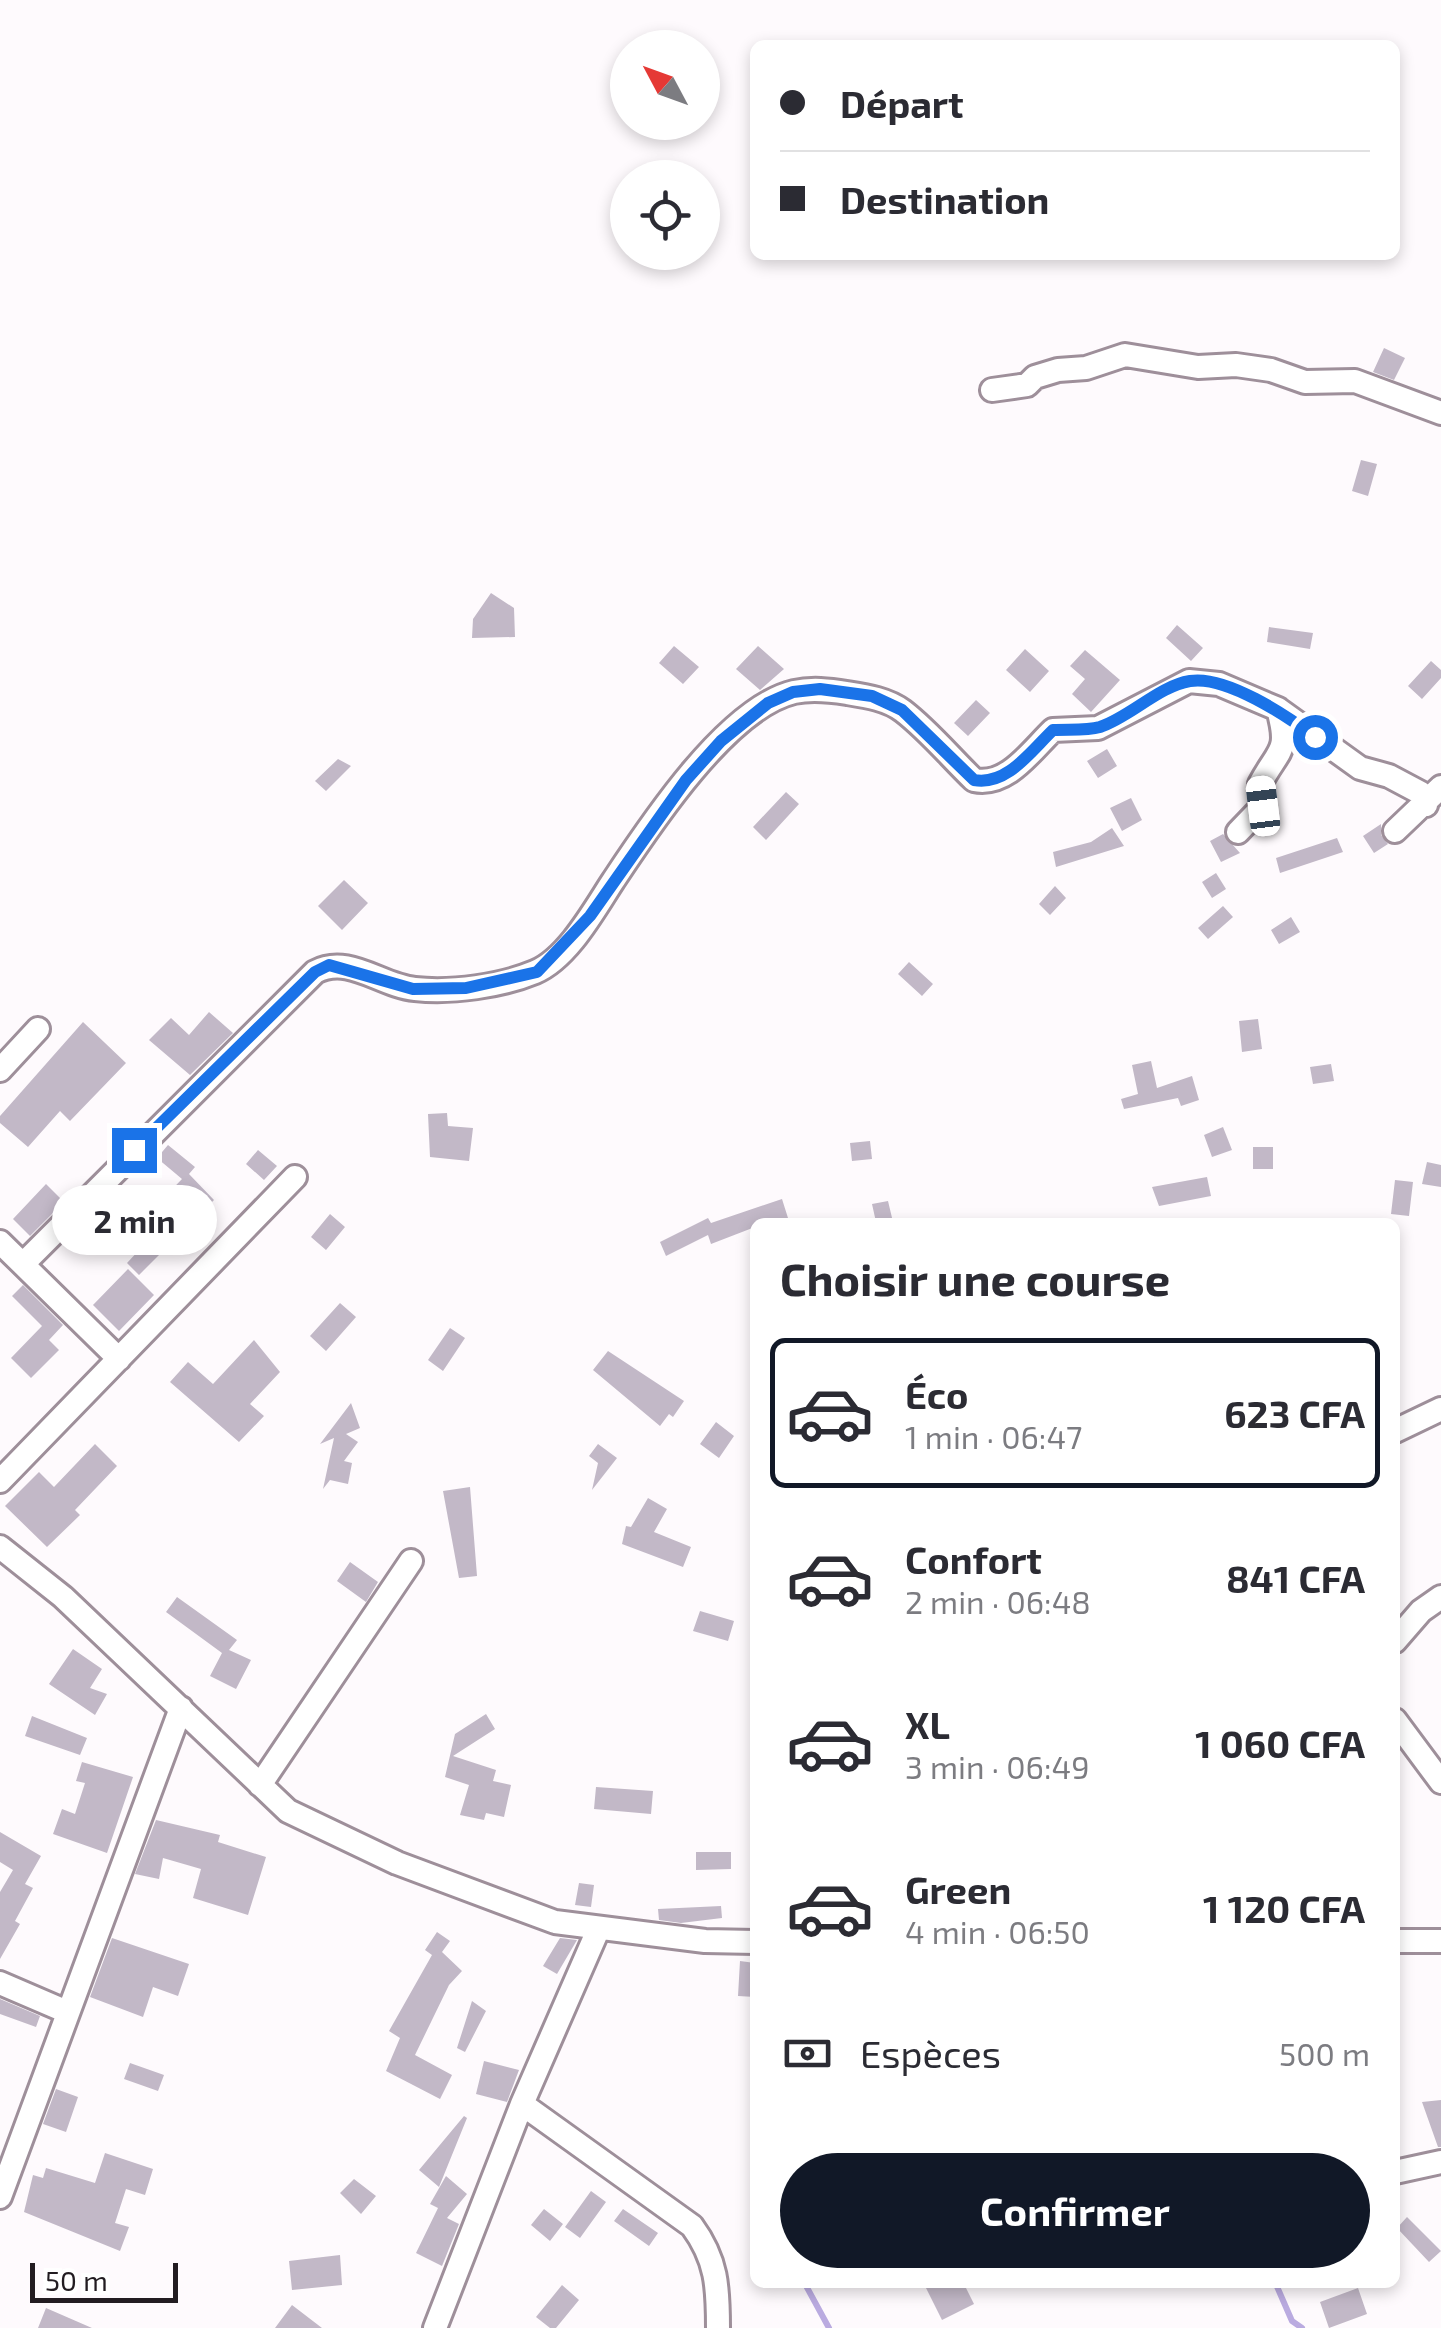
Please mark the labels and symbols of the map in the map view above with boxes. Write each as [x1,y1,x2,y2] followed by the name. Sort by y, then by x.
[610,30,720,140] north arrow
[1293,715,1338,760] route start
[1244,774,1282,838] car
[112,1128,157,1173] route end
[52,1185,216,1255] callout: 2 min
[30,2258,178,2302] scale bar

